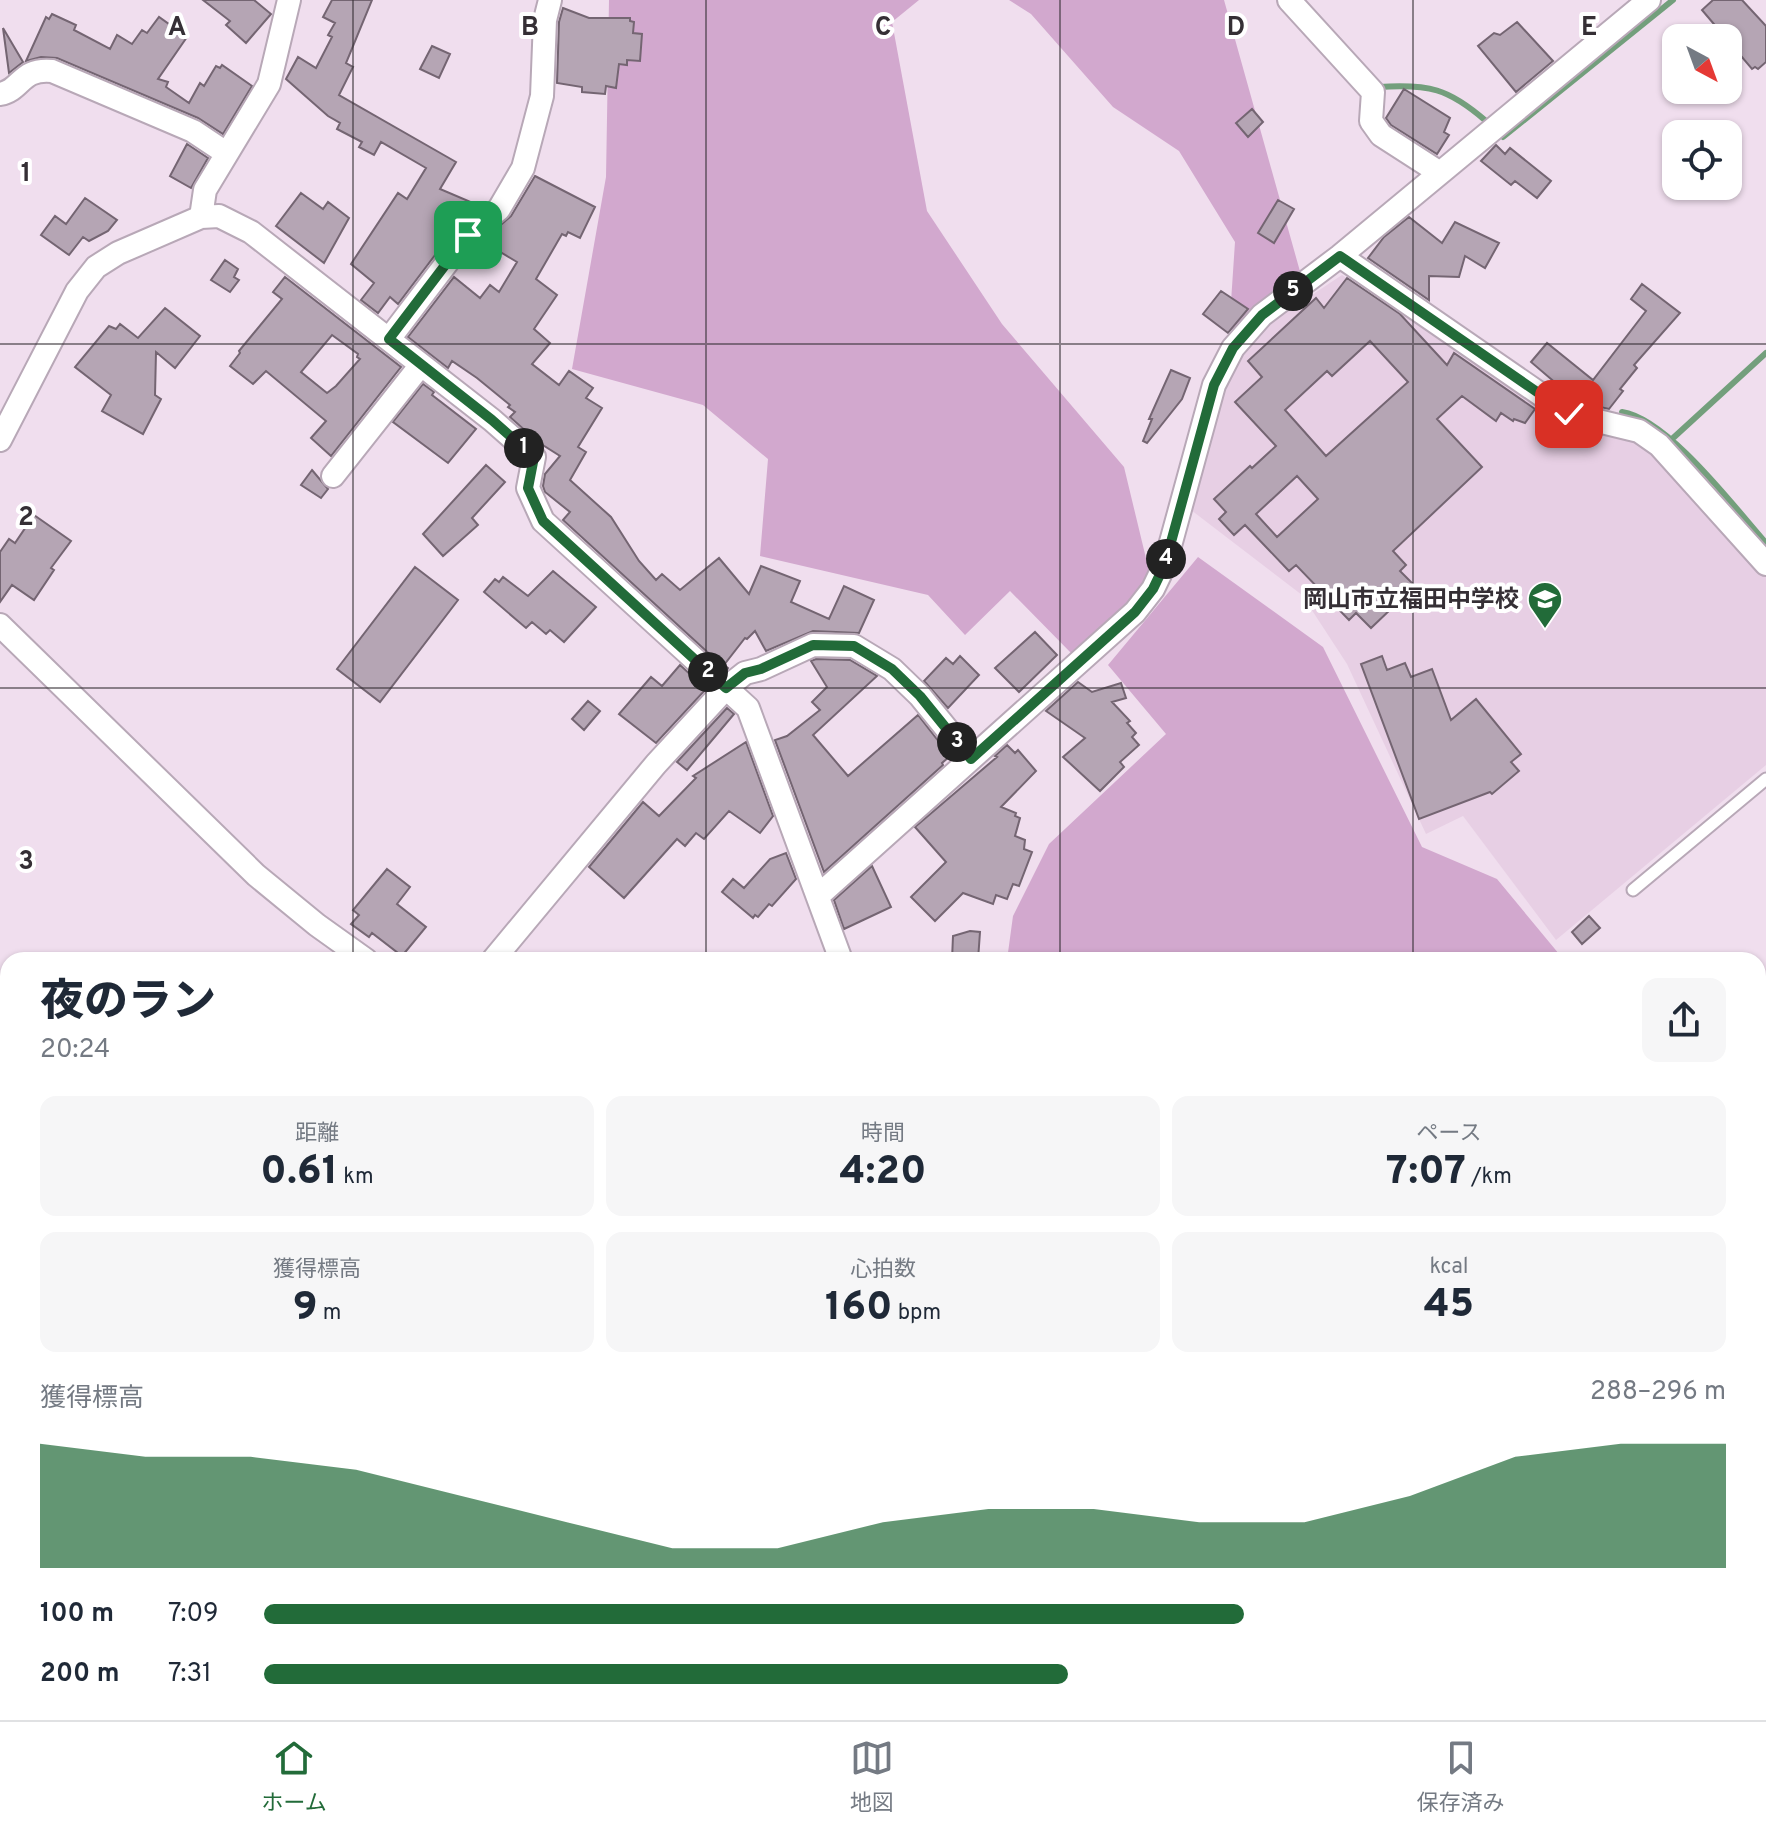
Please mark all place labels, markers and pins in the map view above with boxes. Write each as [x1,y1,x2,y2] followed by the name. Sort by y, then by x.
[434,201,502,269] pin
[1273,271,1313,311] pin: 5
[1535,380,1603,448] pin
[504,428,544,468] pin: 1
[1146,539,1186,579] pin: 4
[1526,580,1564,630] school or university icon: 岡山市立福田中学校
[1303,586,1519,616] place label: 岡山市立福田中学校
[688,652,728,692] pin: 2
[937,722,977,762] pin: 3

